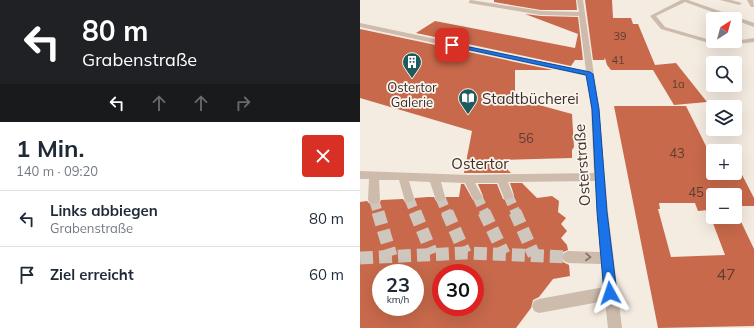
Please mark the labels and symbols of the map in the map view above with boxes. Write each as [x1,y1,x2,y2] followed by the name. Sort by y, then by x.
[706,12,742,48] north arrow
[435,28,469,62] pin
[613,29,627,43] house number: 39
[401,51,423,79] building icon: Ostertor Galerie
[611,53,625,67] house number: 41
[671,77,685,91] house number: 1a
[387,79,437,110] place label: Ostertor Galerie
[457,87,479,115] library icon: Stadtbücherei
[482,89,579,108] place label: Stadtbücherei
[570,123,594,207] street label: Osterstraße
[518,130,534,146] house number: 56
[669,145,685,161] house number: 43
[451,154,509,173] street label: Ostertor
[688,184,704,200] house number: 45
[585,253,591,261] one-way arrow
[432,264,484,316] speed limit sign: 30
[716,264,736,284] house number: 47
[589,272,631,314] position arrow

